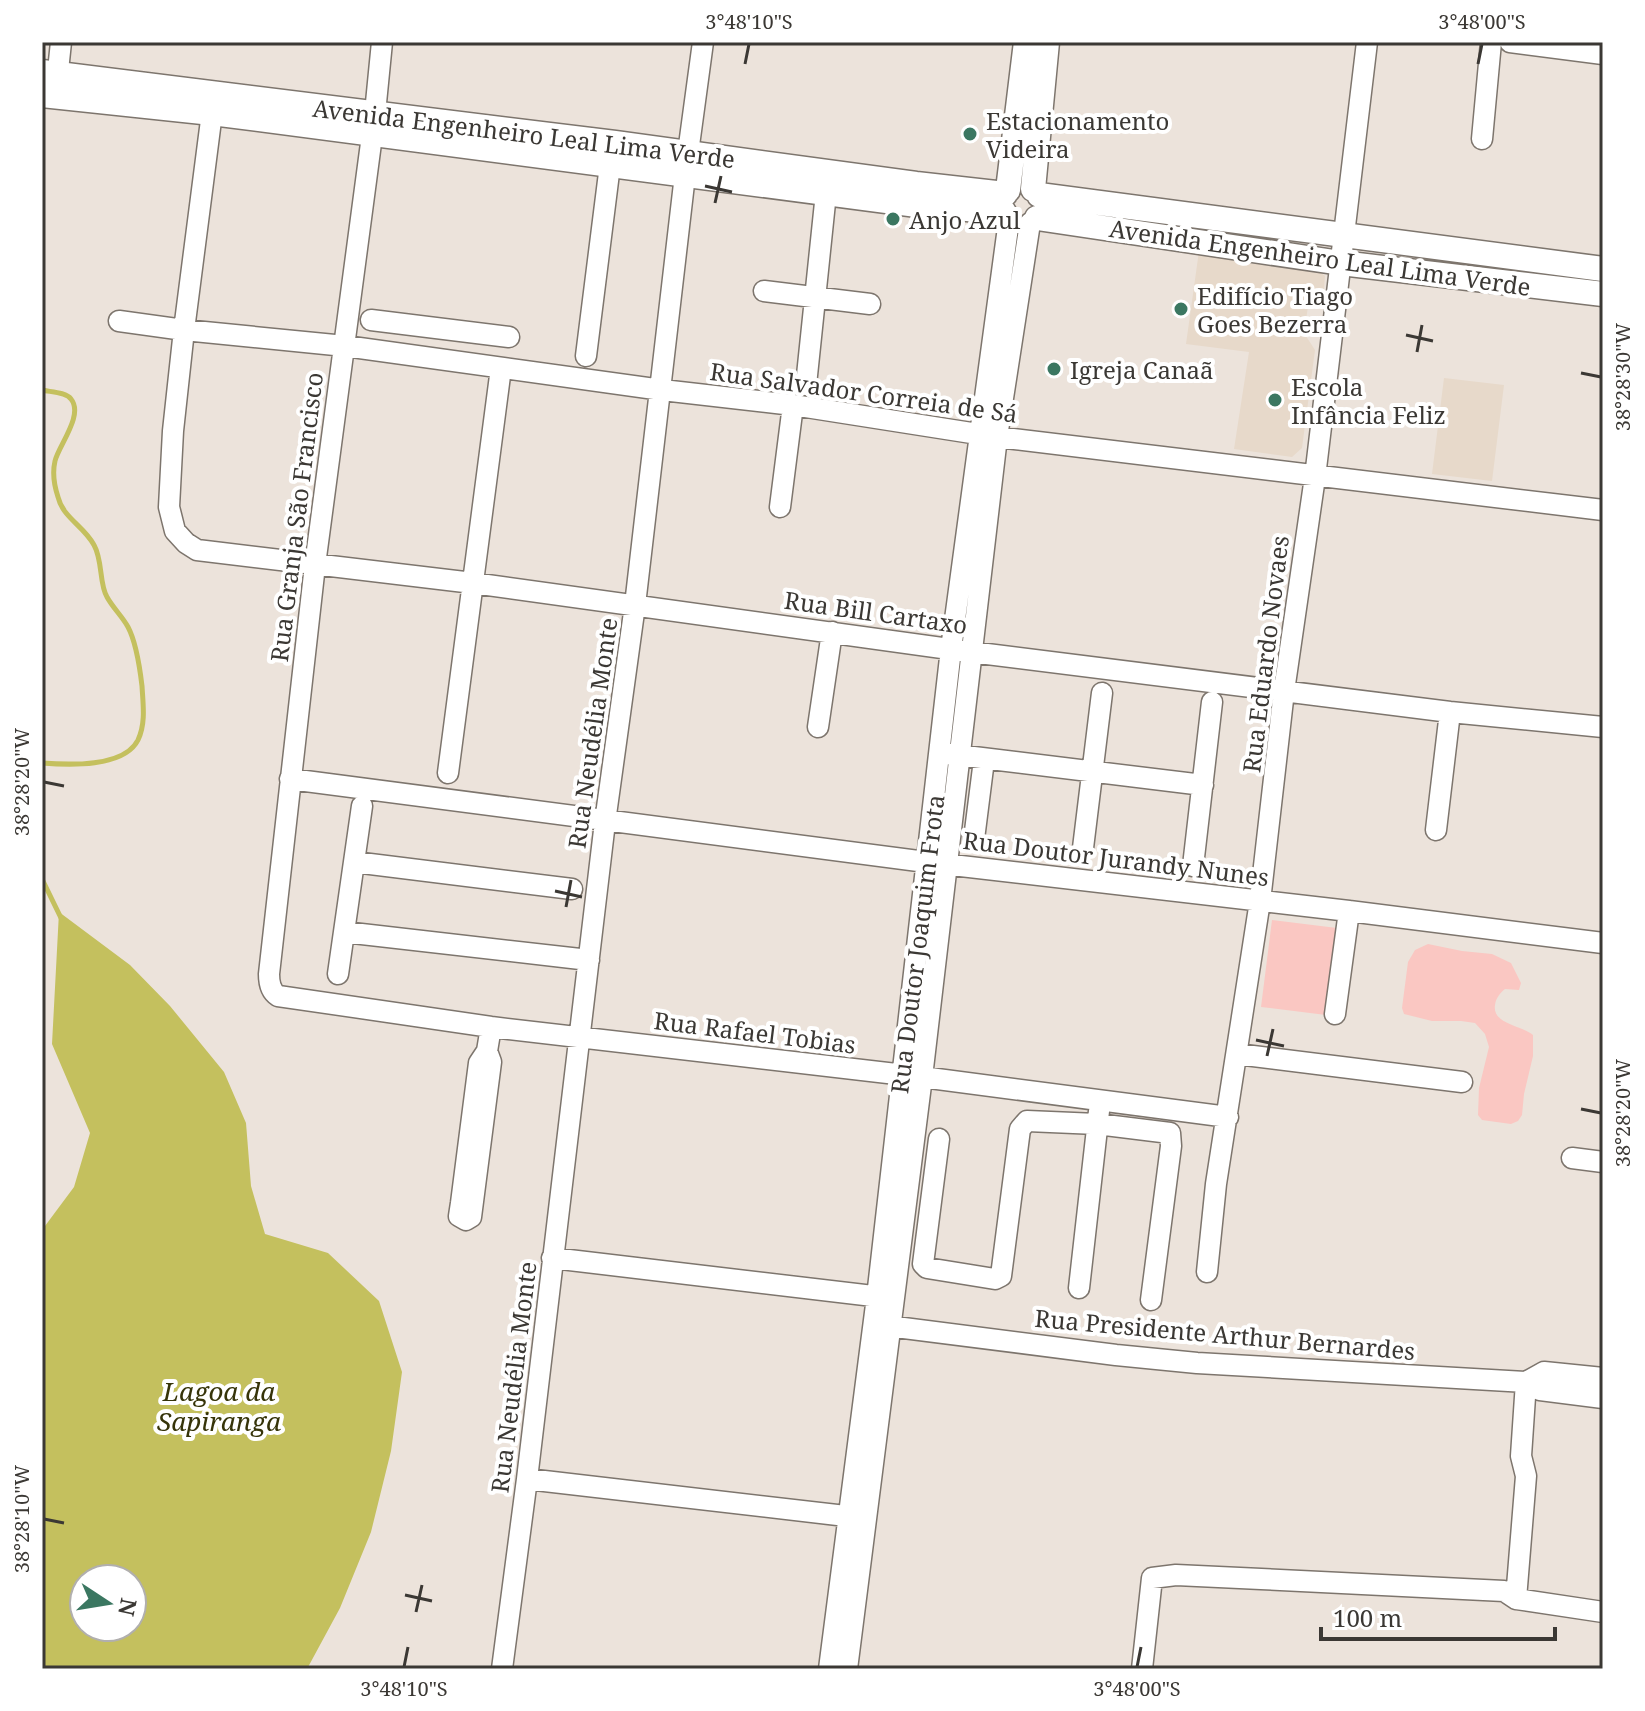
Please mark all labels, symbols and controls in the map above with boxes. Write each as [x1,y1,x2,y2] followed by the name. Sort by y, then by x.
[705,8,793,35] text: 3°48'10"S
[1438,8,1526,35] text: 3°48'00"S
[311,91,737,175] street label: Avenida Engenheiro Leal Lima Verde
[986,104,1169,165] place label: Estacionamento Videira
[961,125,979,143] marker: Estacionamento Videira
[909,203,1021,236] place label: Anjo Azul
[884,210,902,228] marker: Anjo Azul
[1107,211,1533,303] street label: Avenida Engenheiro Leal Lima Verde
[1197,279,1353,340] place label: Edifício Tiago Goes Bezerra
[1172,300,1190,318] marker: Edifício Tiago Goes Bezerra
[1609,323,1636,431] text: 38°28'30"W
[1070,353,1214,386] place label: Igreja Canaã
[708,354,1020,430] street label: Rua Salvador Correia de Sá
[1045,360,1063,378] marker: Igreja Canaã
[262,370,330,664] street label: Rua Granja São Francisco
[1291,370,1446,431] place label: Escola Infância Feliz
[1266,391,1284,409] marker: Escola Infância Feliz
[1234,534,1296,774] street label: Rua Eduardo Novaes
[782,583,970,641] street label: Rua Bill Cartaxo
[559,615,625,851] street label: Rua Neudélia Monte
[8,728,35,836] text: 38°28'20"W
[882,793,952,1095] street label: Rua Doutor Joaquim Frota
[961,823,1271,893] street label: Rua Doutor Jurandy Nunes
[652,1003,858,1061] street label: Rua Rafael Tobias
[1609,1059,1636,1167] text: 38°28'20"W
[482,1259,544,1495] street label: Rua Neudélia Monte
[1033,1301,1417,1367] street label: Rua Presidente Arthur Bernardes
[157,1373,281,1439] water label: Lagoa da Sapiranga
[8,1465,35,1573] text: 38°28'10"W
[68,1563,148,1643] north arrow
[1321,1591,1555,1641] scale bar
[112,1596,145,1619] text: N
[1333,1601,1402,1634] text: 100 m
[360,1675,448,1702] text: 3°48'10"S
[1093,1675,1181,1702] text: 3°48'00"S

